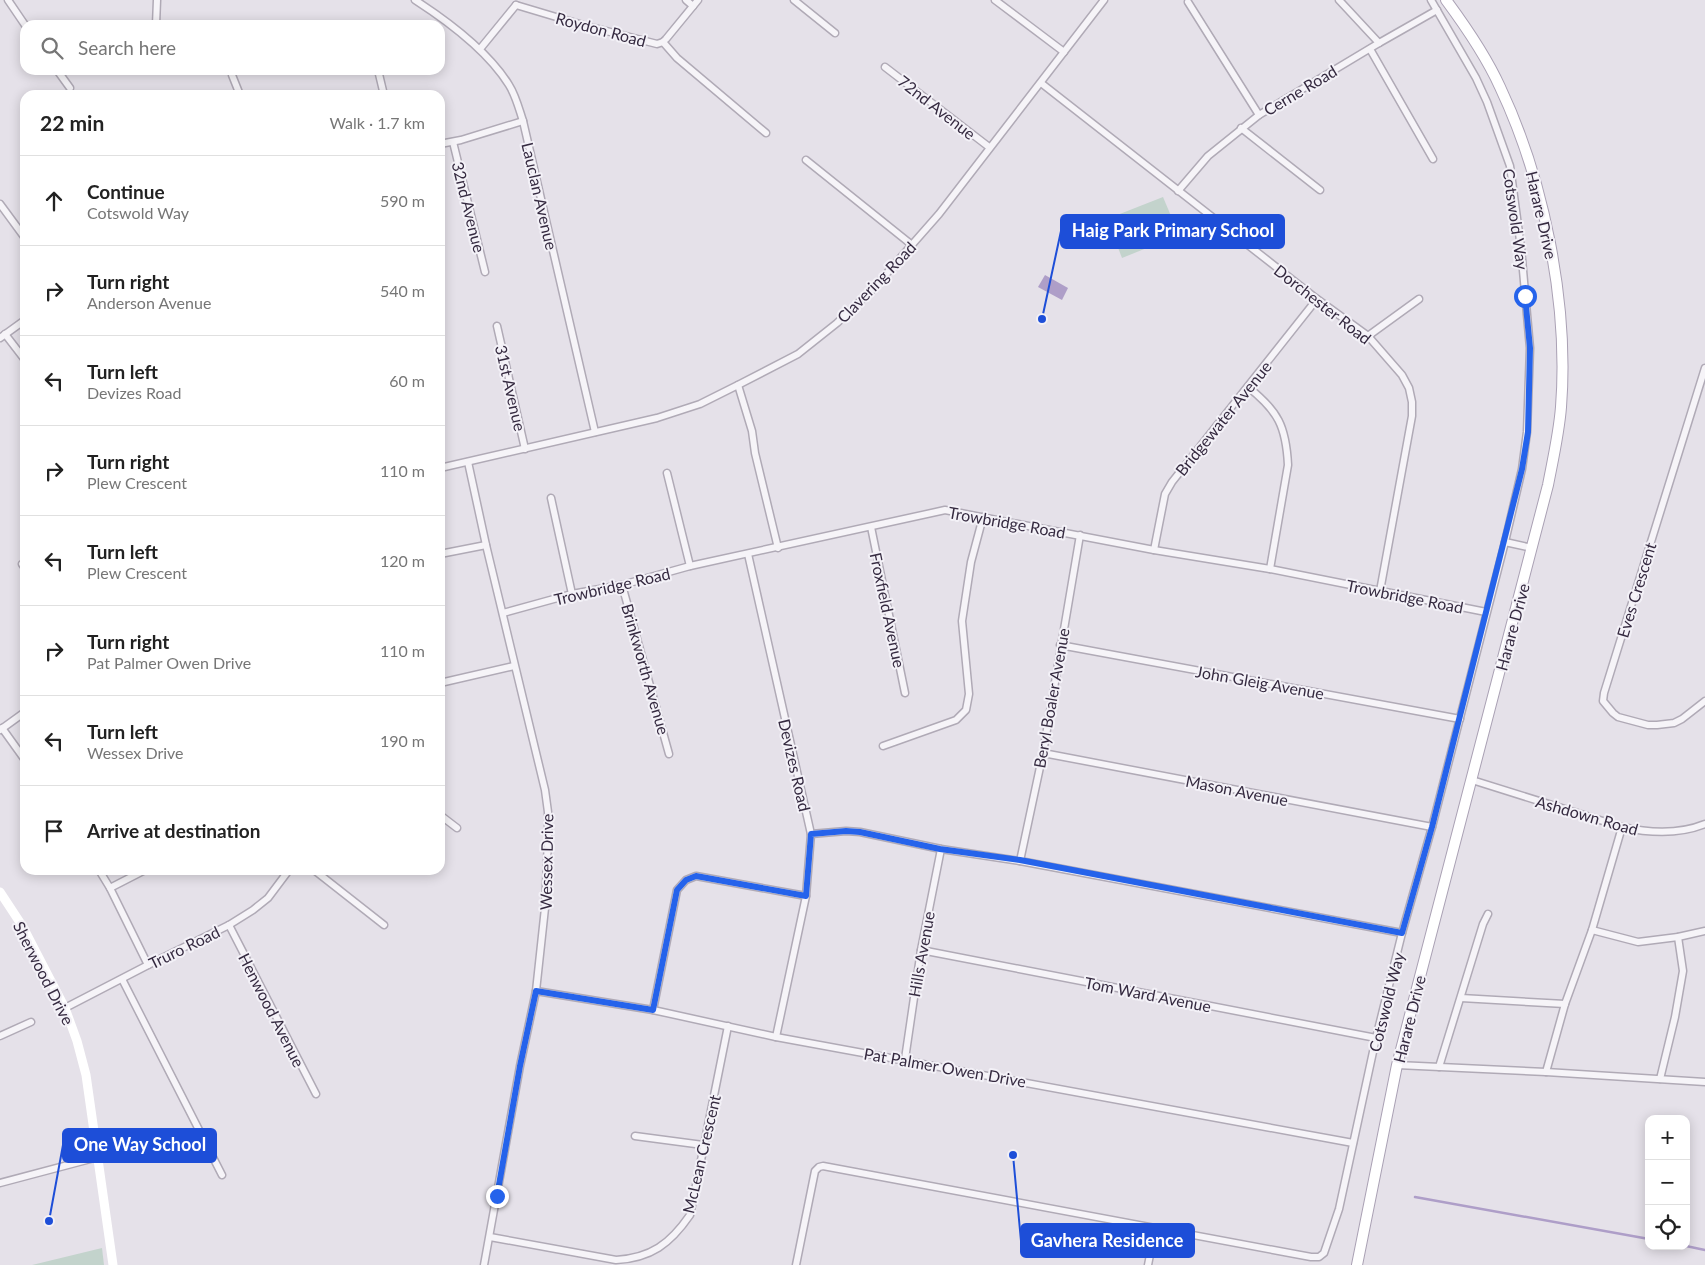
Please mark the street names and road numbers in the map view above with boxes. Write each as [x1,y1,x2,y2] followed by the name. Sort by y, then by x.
[554,8,648,50] street label: Roydon Road
[1260,61,1340,119] street label: Cerne Road
[895,71,979,143] street label: 72nd Avenue
[518,140,562,252] street label: Lauclan Avenue
[449,160,489,254] street label: 32nd Avenue
[1499,167,1533,272] street label: Cotswold Way
[1523,169,1561,261] street label: Harare Drive
[833,238,919,326] street label: Clavering Road
[1271,260,1375,348] street label: Dorchester Road
[492,343,530,433] street label: 31st Avenue
[1171,357,1275,479] street label: Bridgewater Avenue
[947,502,1067,542] street label: Trowbridge Road
[1613,540,1660,640] street label: Eves Crescent
[867,551,909,669] street label: Froxfield Avenue
[552,563,672,609] street label: Trowbridge Road
[1345,575,1465,617] street label: Trowbridge Road
[1491,581,1533,673] street label: Harare Drive
[618,601,674,737] street label: Brinkworth Avenue
[1029,626,1073,770] street label: Beryl Boaler Avenue
[1194,661,1326,703] street label: John Gleig Avenue
[775,717,815,813] street label: Devizes Road
[1184,771,1290,809] street label: Mason Avenue
[1534,791,1640,839] street label: Ashdown Road
[536,814,556,910] street label: Wessex Drive
[904,910,938,998] street label: Hills Avenue
[10,918,78,1028] street label: Sherwood Drive
[145,922,223,972] street label: Truro Road
[235,950,309,1070] street label: Henwood Avenue
[1364,950,1408,1054] street label: Cotswold Way
[1083,972,1213,1016] street label: Tom Ward Avenue
[1389,973,1429,1065] street label: Harare Drive
[863,1043,1027,1091] street label: Pat Palmer Owen Drive
[678,1093,724,1215] street label: McLean Crescent

